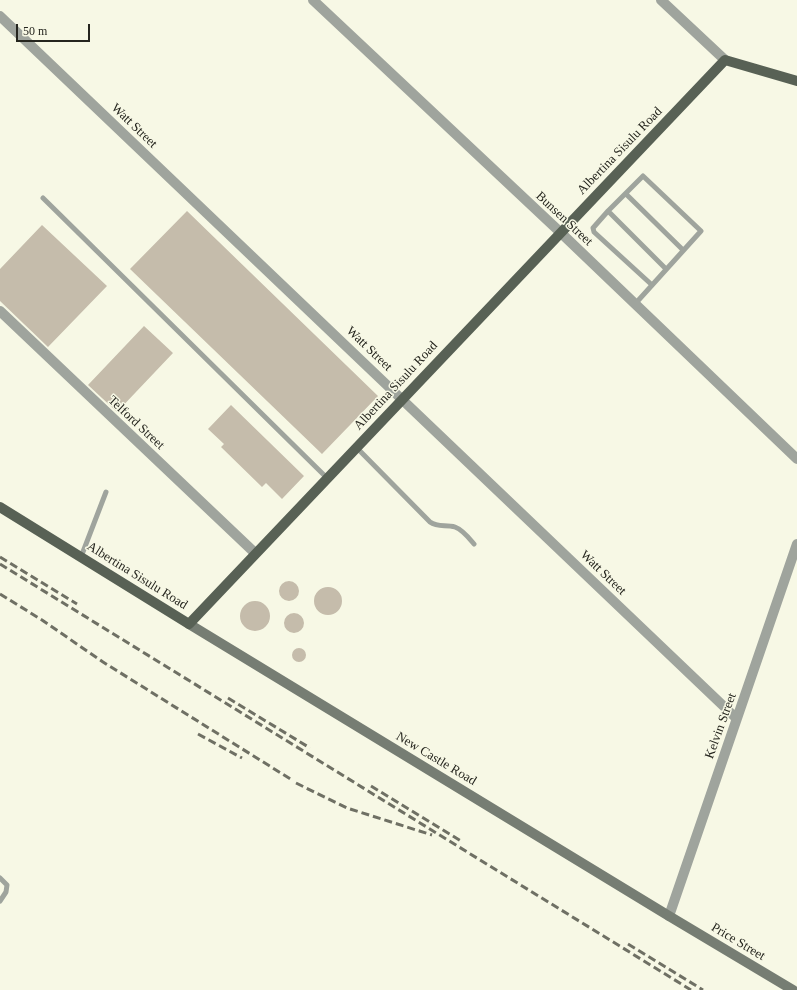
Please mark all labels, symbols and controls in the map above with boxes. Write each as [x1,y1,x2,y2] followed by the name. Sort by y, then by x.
[18,16,92,42] scale bar
[23,24,47,38] text: 50 m
[108,100,160,152] street label: Watt Street
[574,104,666,198] street label: Albertina Sisulu Road
[532,189,596,249] street label: Bunsen Street
[343,323,395,375] street label: Watt Street
[351,338,441,434] street label: Albertina Sisulu Road
[104,393,168,453] street label: Telford Street
[84,539,190,613] street label: Albertina Sisulu Road
[577,547,629,599] street label: Watt Street
[702,691,740,761] street label: Kelvin Street
[393,729,479,789] street label: New Castle Road
[708,920,768,964] street label: Price Street

